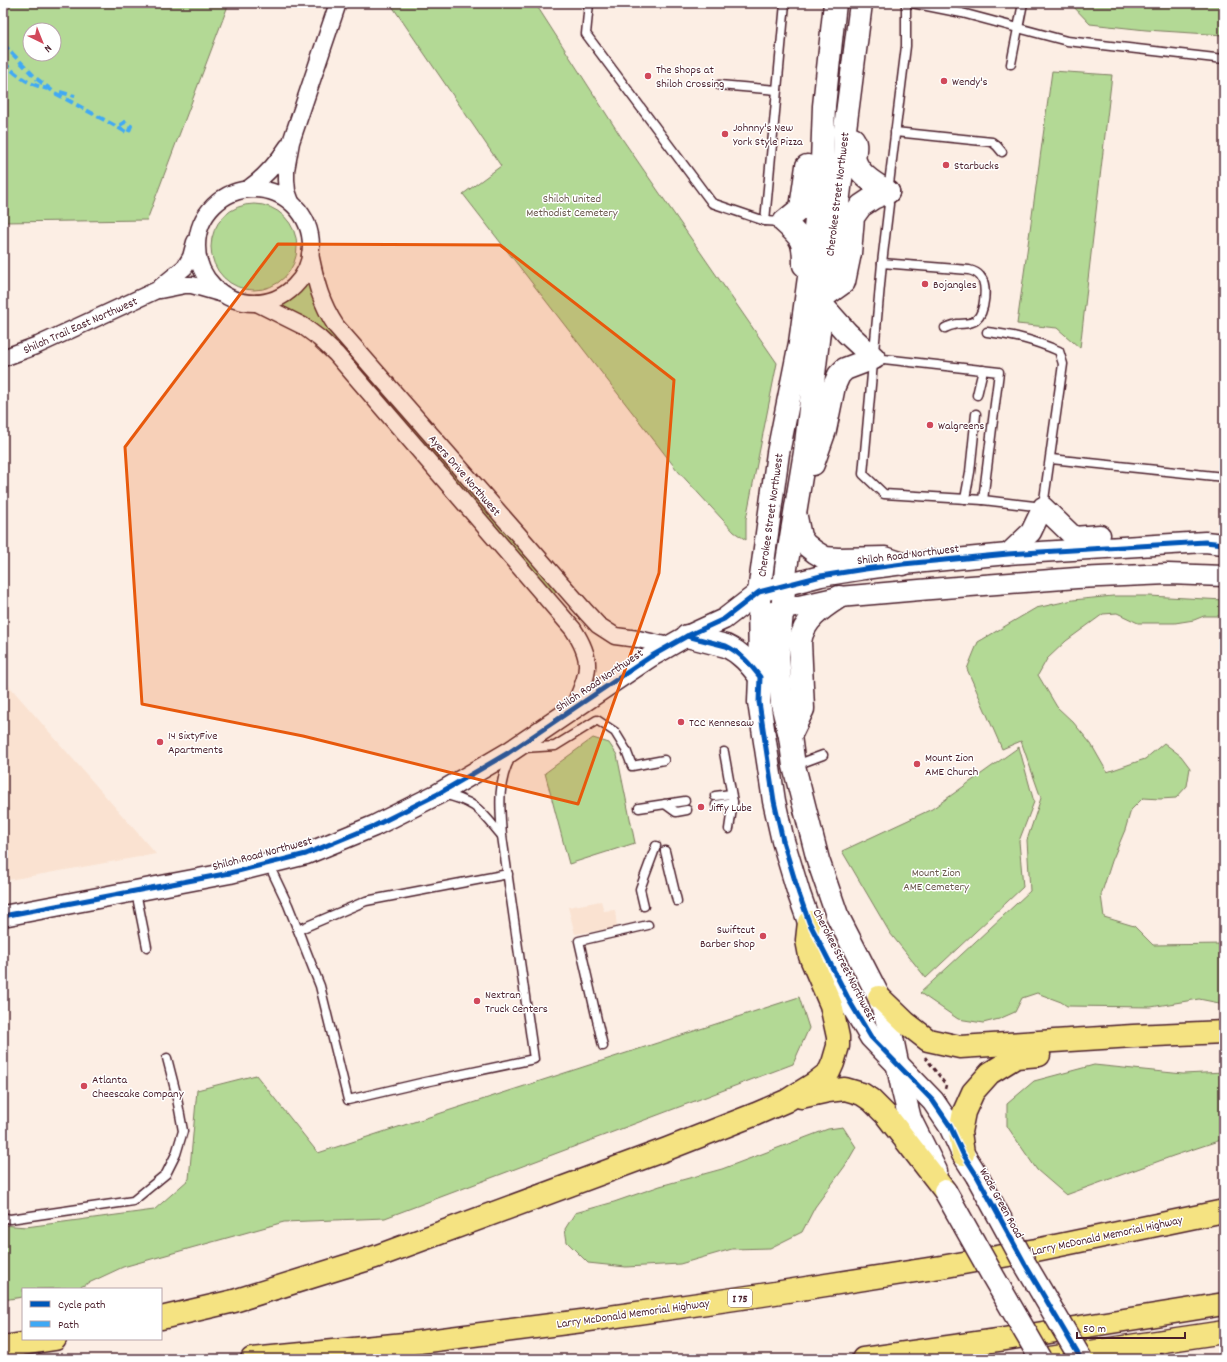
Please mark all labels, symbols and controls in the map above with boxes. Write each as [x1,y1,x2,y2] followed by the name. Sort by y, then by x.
[22,22,62,62] north arrow
[40,40,55,56] text: N
[656,62,724,93] place label: The Shops at Shiloh Crossing
[643,71,653,81] marker: The Shops at Shiloh Crossing
[952,74,988,91] place label: Wendy's
[939,76,949,86] marker: Wendy's
[733,120,803,151] place label: Johnny's New York Style Pizza
[720,129,730,139] marker: Johnny's New York Style Pizza
[822,131,855,257] street label: Cherokee Street Northwest
[954,158,999,175] place label: Starbucks
[941,160,951,170] marker: Starbucks
[526,191,619,222] park label: Shiloh United Methodist Cemetery
[933,277,977,294] place label: Bojangles
[920,279,930,289] marker: Bojangles
[21,293,141,359] street label: Shiloh Trail East Northwest
[938,418,984,435] place label: Walgreens
[925,420,935,430] marker: Walgreens
[424,432,504,521] street label: Ayers Drive Northwest
[754,452,789,578] street label: Cherokee Street Northwest
[856,541,961,570] street label: Shiloh Road Northwest
[552,645,648,717] street label: Shiloh Road Northwest
[689,715,754,732] place label: TCC Kennesaw
[676,717,686,727] marker: TCC Kennesaw
[168,728,223,759] place label: 14 SixtyFive Apartments
[155,737,165,747] marker: 14 SixtyFive Apartments
[925,750,978,781] place label: Mount Zion AME Church
[912,759,922,769] marker: Mount Zion AME Church
[709,800,752,817] place label: Jiffy Lube
[696,802,706,812] marker: Jiffy Lube
[211,833,315,876] street label: Shiloh Road Northwest
[903,865,970,896] park label: Mount Zion AME Cemetery
[808,906,880,1026] street label: Cherokee Street Northwest
[700,922,756,953] place label: Swiftcut Barber Shop
[758,931,768,941] marker: Swiftcut Barber Shop
[485,987,548,1018] place label: Nextran Truck Centers
[472,996,482,1006] marker: Nextran Truck Centers
[92,1072,185,1103] place label: Atlanta Cheescake Company
[79,1081,89,1091] marker: Atlanta Cheescake Company
[974,1166,1027,1242] street label: Wade Green Road
[1030,1212,1185,1261] street label: Larry McDonald Memorial Highway
[22,1288,162,1340] legend
[728,1289,752,1307] road number: I 75
[556,1295,712,1334] street label: Larry McDonald Memorial Highway
[58,1297,106,1314] text: Cycle path
[1077,1314,1185,1340] scale bar
[58,1317,79,1334] text: Path
[1083,1321,1106,1338] text: 50 m

